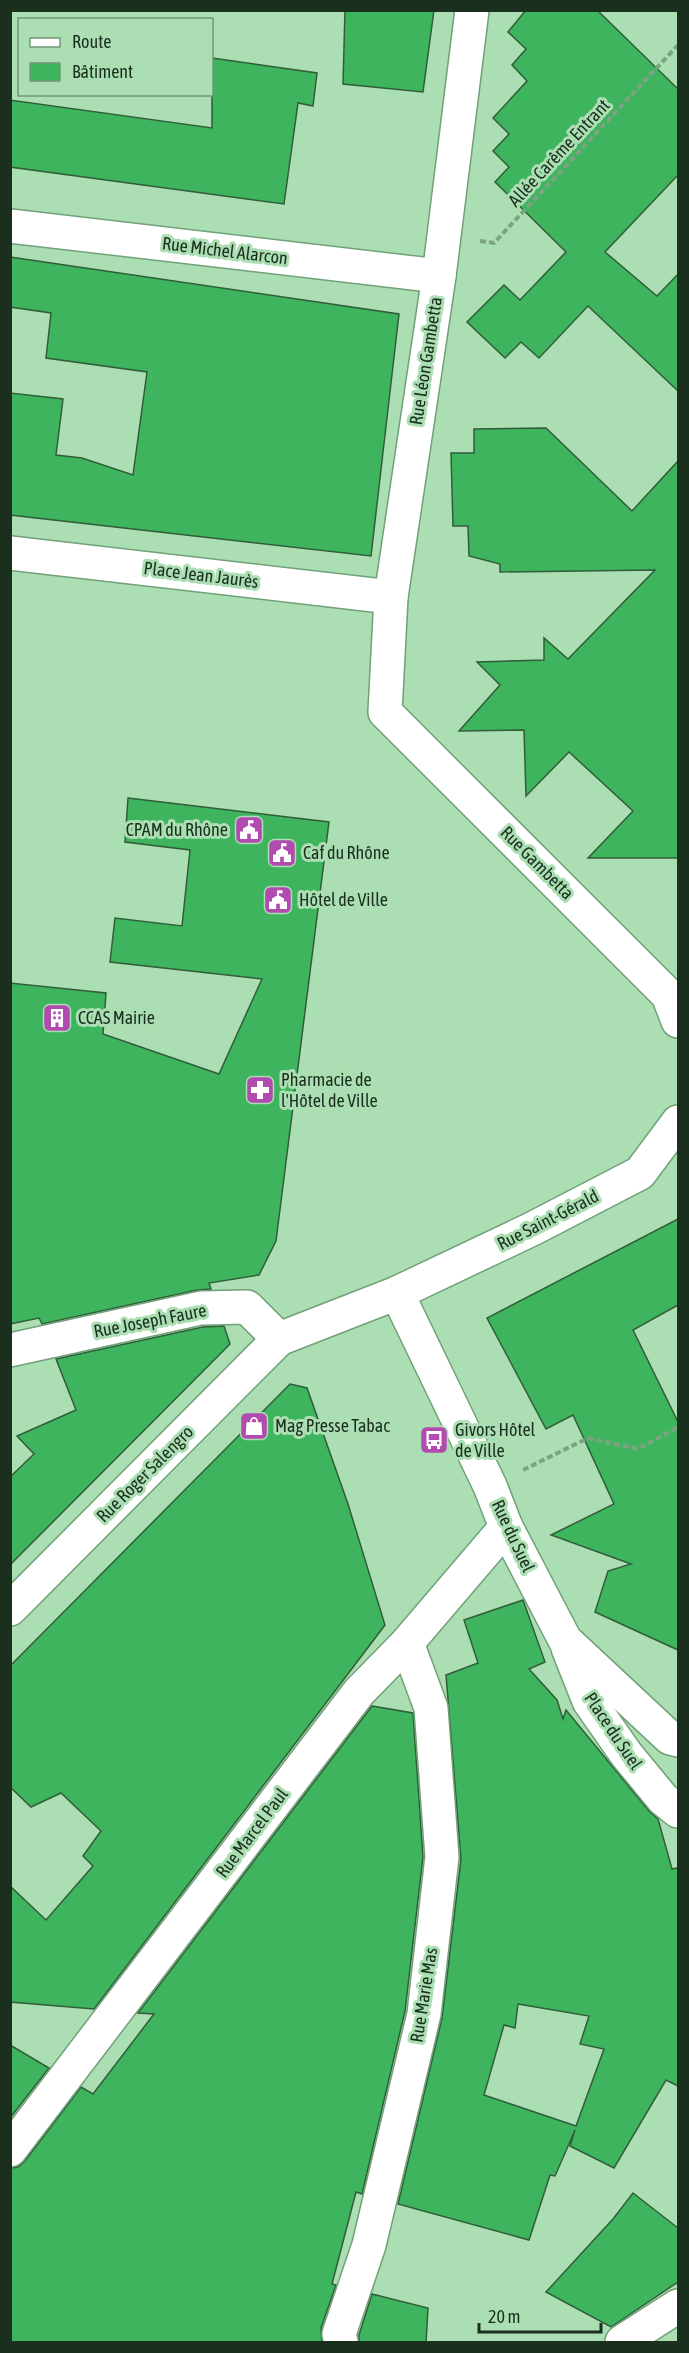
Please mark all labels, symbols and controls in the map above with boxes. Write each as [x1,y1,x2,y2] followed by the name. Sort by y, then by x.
[18,18,213,96] legend
[72,31,111,52] text: Route
[72,61,133,82] text: Bâtiment
[503,95,614,211] street label: Allée Carême Entrant
[161,232,289,269] street label: Rue Michel Alarcon
[405,295,446,426] street label: Rue Léon Gambetta
[143,557,260,592] street label: Place Jean Jaurès
[233,814,265,846] public building icon: CPAM du Rhône
[126,819,228,840] place label: CPAM du Rhône
[496,822,578,904] street label: Rue Gambetta
[266,837,298,869] public building icon: Caf du Rhône
[303,842,390,863] place label: Caf du Rhône
[262,884,294,916] public building icon: Hôtel de Ville
[299,889,388,910] place label: Hôtel de Ville
[41,1002,73,1034] building icon: CCAS Mairie
[78,1007,155,1028] place label: CCAS Mairie
[281,1069,378,1111] place label: Pharmacie de l'Hôtel de Ville
[244,1074,276,1106] pharmacy icon: Pharmacie de l'Hôtel de Ville
[494,1185,602,1254] street label: Rue Saint-Gérald
[92,1299,208,1342] street label: Rue Joseph Faure
[238,1410,270,1442] shop icon: Mag Presse Tabac
[275,1415,390,1436] place label: Mag Presse Tabac
[455,1419,536,1461] place label: Givors Hôtel de Ville
[92,1421,197,1526] street label: Rue Roger Salengro
[418,1424,450,1456] bus stop icon: Givors Hôtel de Ville
[488,1496,539,1575] street label: Rue du Suel
[580,1688,647,1773] street label: Place du Suel
[211,1784,292,1882] street label: Rue Marcel Paul
[406,1946,441,2044] street label: Rue Marie Mas
[479,2296,600,2334] scale bar
[488,2306,520,2327] text: 20 m

